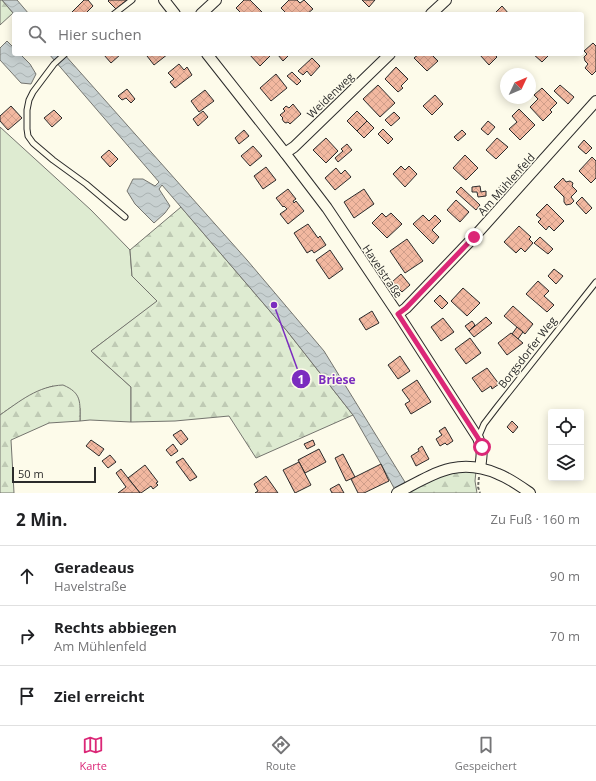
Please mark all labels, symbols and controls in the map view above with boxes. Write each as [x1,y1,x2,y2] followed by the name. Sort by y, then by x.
[12,12,584,56] search box
[26,23,48,45] icon: search
[58,24,142,44] text: Hier suchen
[500,68,536,104] north arrow
[303,69,357,121] street label: Weidenweg
[474,150,538,218] street label: Am Mühlenfeld
[465,228,483,246] route end
[360,241,406,301] street label: Havelstraße
[494,313,560,391] street label: Borgsdorfer Weg
[291,367,364,391] callout: Briese
[298,371,304,388] text: 1
[318,371,356,388] text: Briese
[548,409,584,481] map controls
[548,409,584,445] button: locate
[473,438,491,456] route start
[548,445,584,481] button: layers
[12,465,96,484] scale bar
[18,466,44,481] text: 50 m
[16,508,67,531] text: 2 Min.
[491,510,580,528] text: Zu Fuß · 160 m
[54,557,134,577] text: Geradeaus
[16,565,38,587] icon: ahead
[550,567,580,585] text: 90 m
[54,577,127,595] text: Havelstraße
[54,617,177,637] text: Rechts abbiegen
[16,625,38,647] icon: right
[550,627,580,645] text: 70 m
[54,637,147,655] text: Am Mühlenfeld
[16,685,38,707] icon: arrive
[54,686,145,706] text: Ziel erreicht
[79,734,107,773] tab: Karte
[266,734,296,773] tab: Route
[455,734,517,773] tab: Gespeichert

